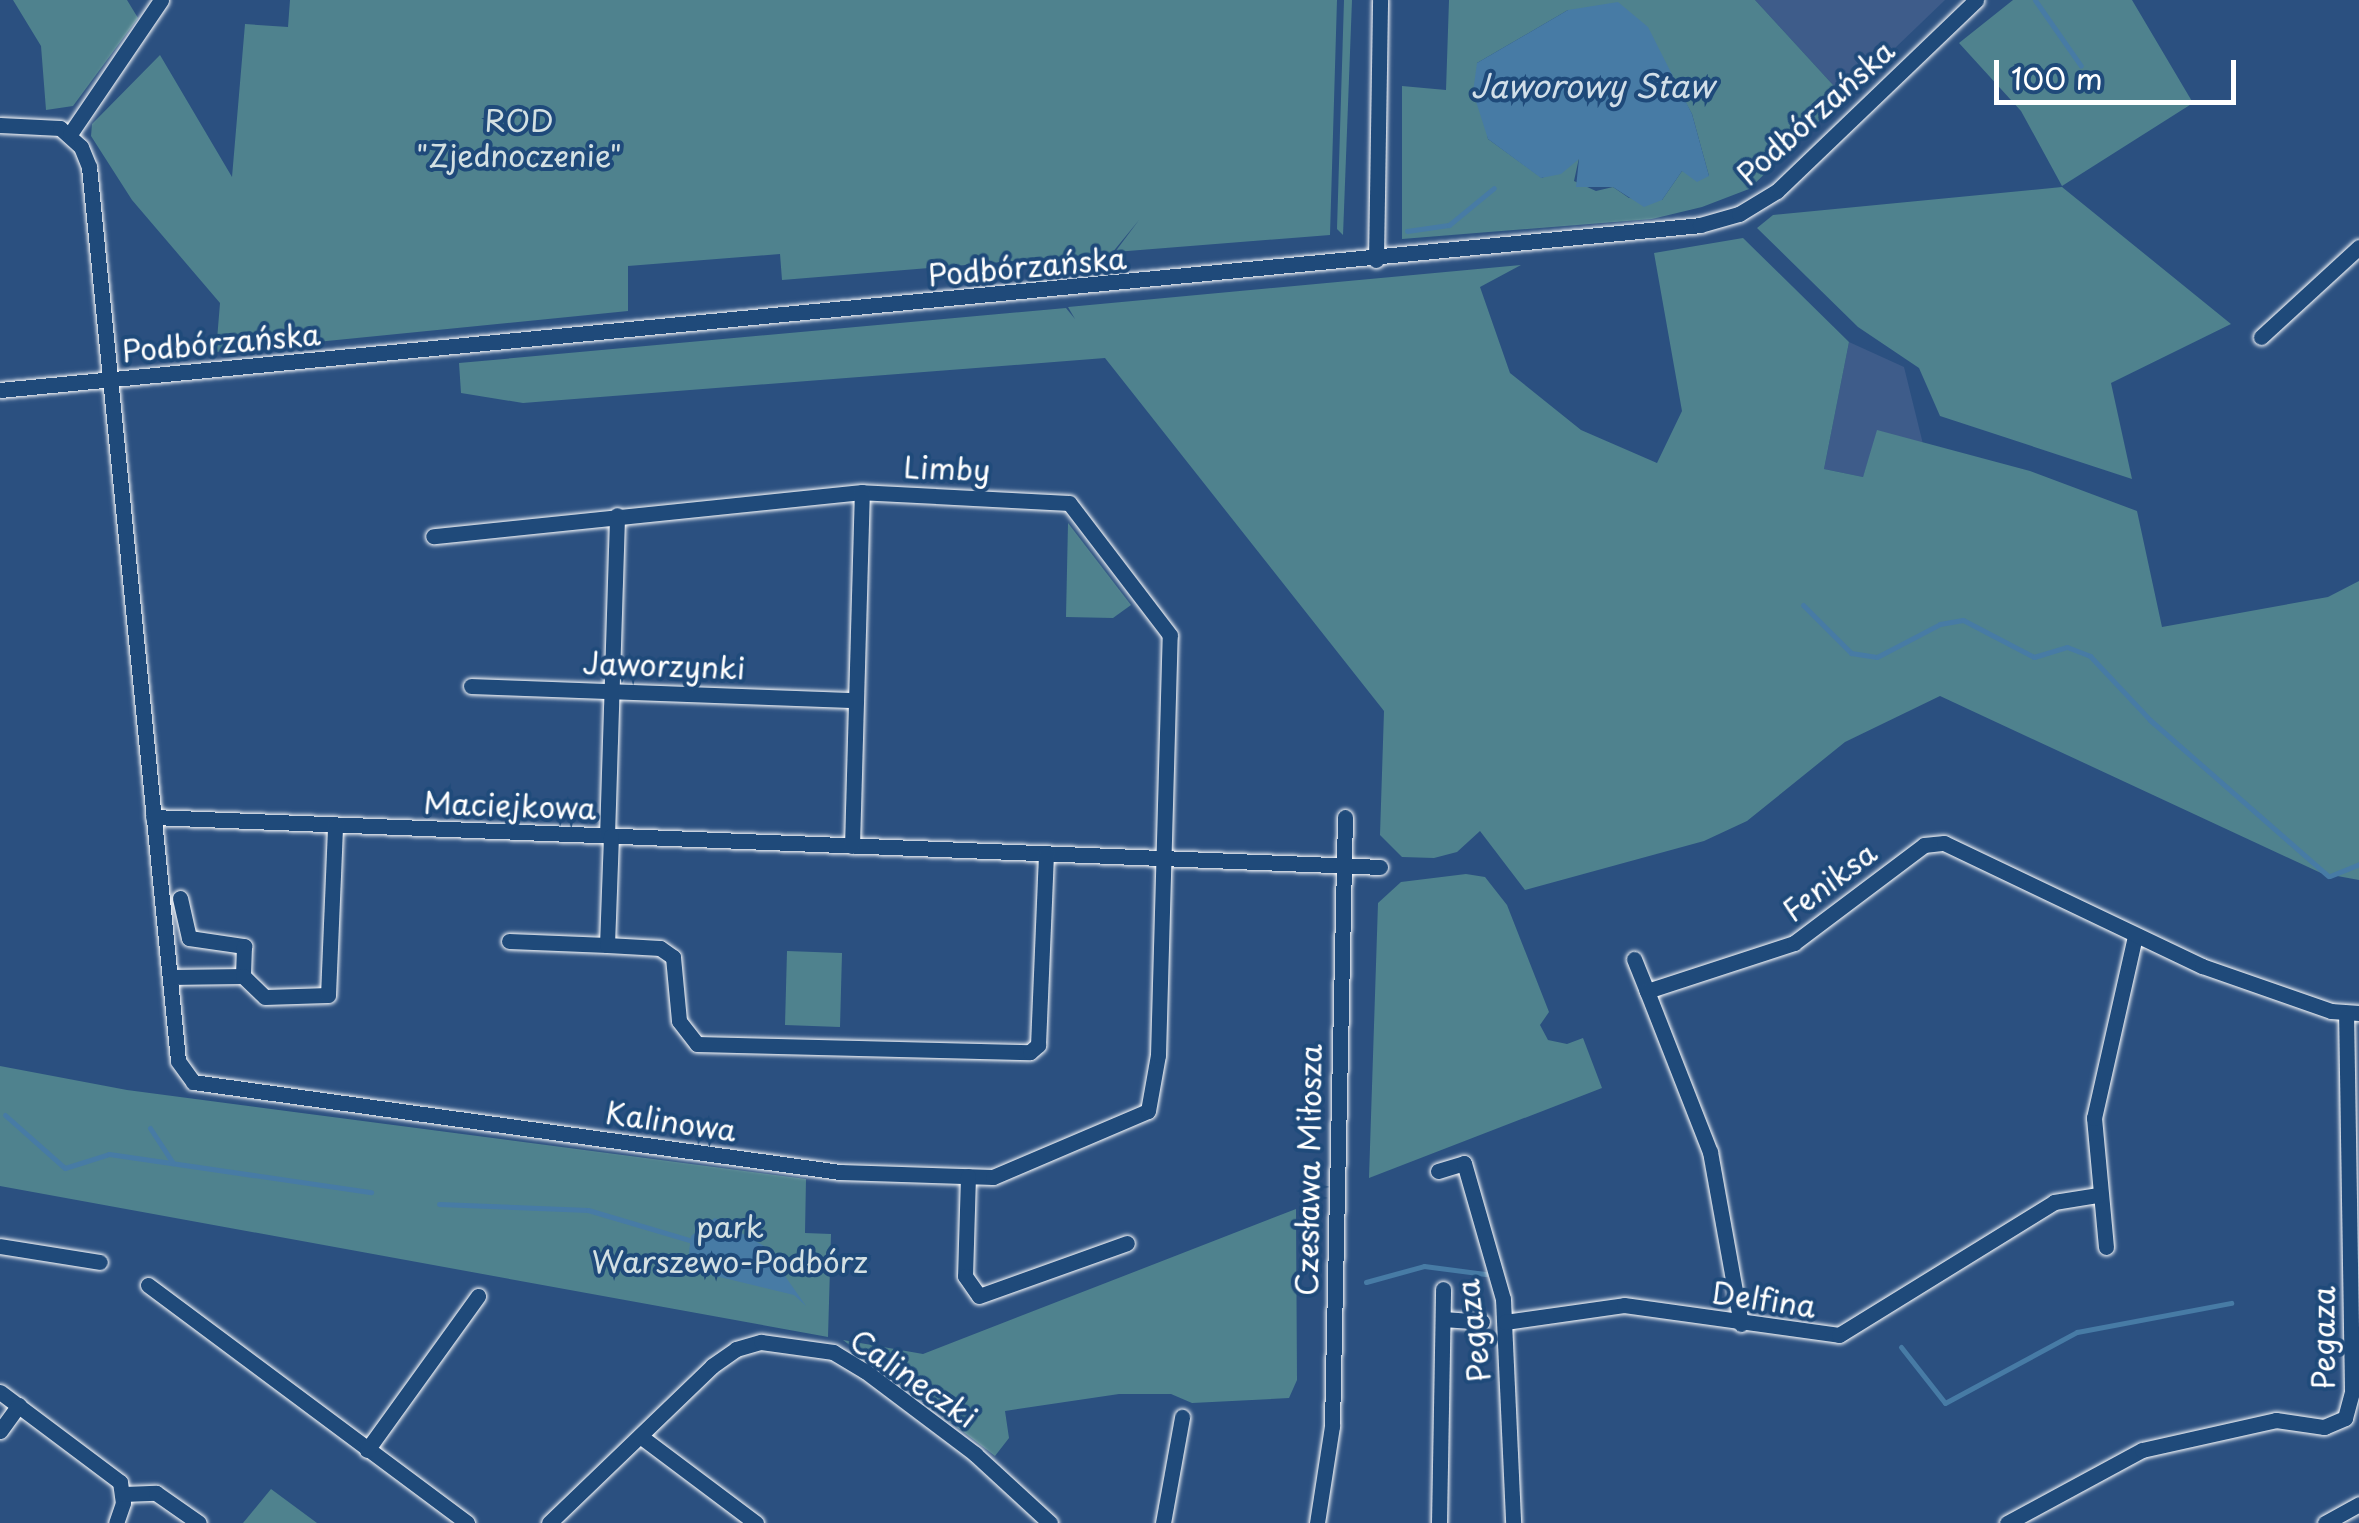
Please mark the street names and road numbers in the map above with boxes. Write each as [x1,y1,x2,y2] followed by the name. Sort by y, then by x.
[1729,32,1901,192] street label: Podbórzańska
[926,239,1128,293] street label: Podbórzańska
[120,315,322,369] street label: Podbórzańska
[903,448,991,488] street label: Limby
[582,644,746,686] street label: Jaworzynki
[423,784,597,826] street label: Maciejkowa
[1775,834,1883,928] street label: Feniksa
[1288,1044,1328,1296] street label: Czesława Miłosza
[603,1094,739,1148] street label: Kalinowa
[1710,1274,1818,1324] street label: Delfina
[1449,1277,1497,1385] street label: Pegaza
[2305,1286,2341,1390] street label: Pegaza
[843,1321,985,1435] street label: Calineczki

